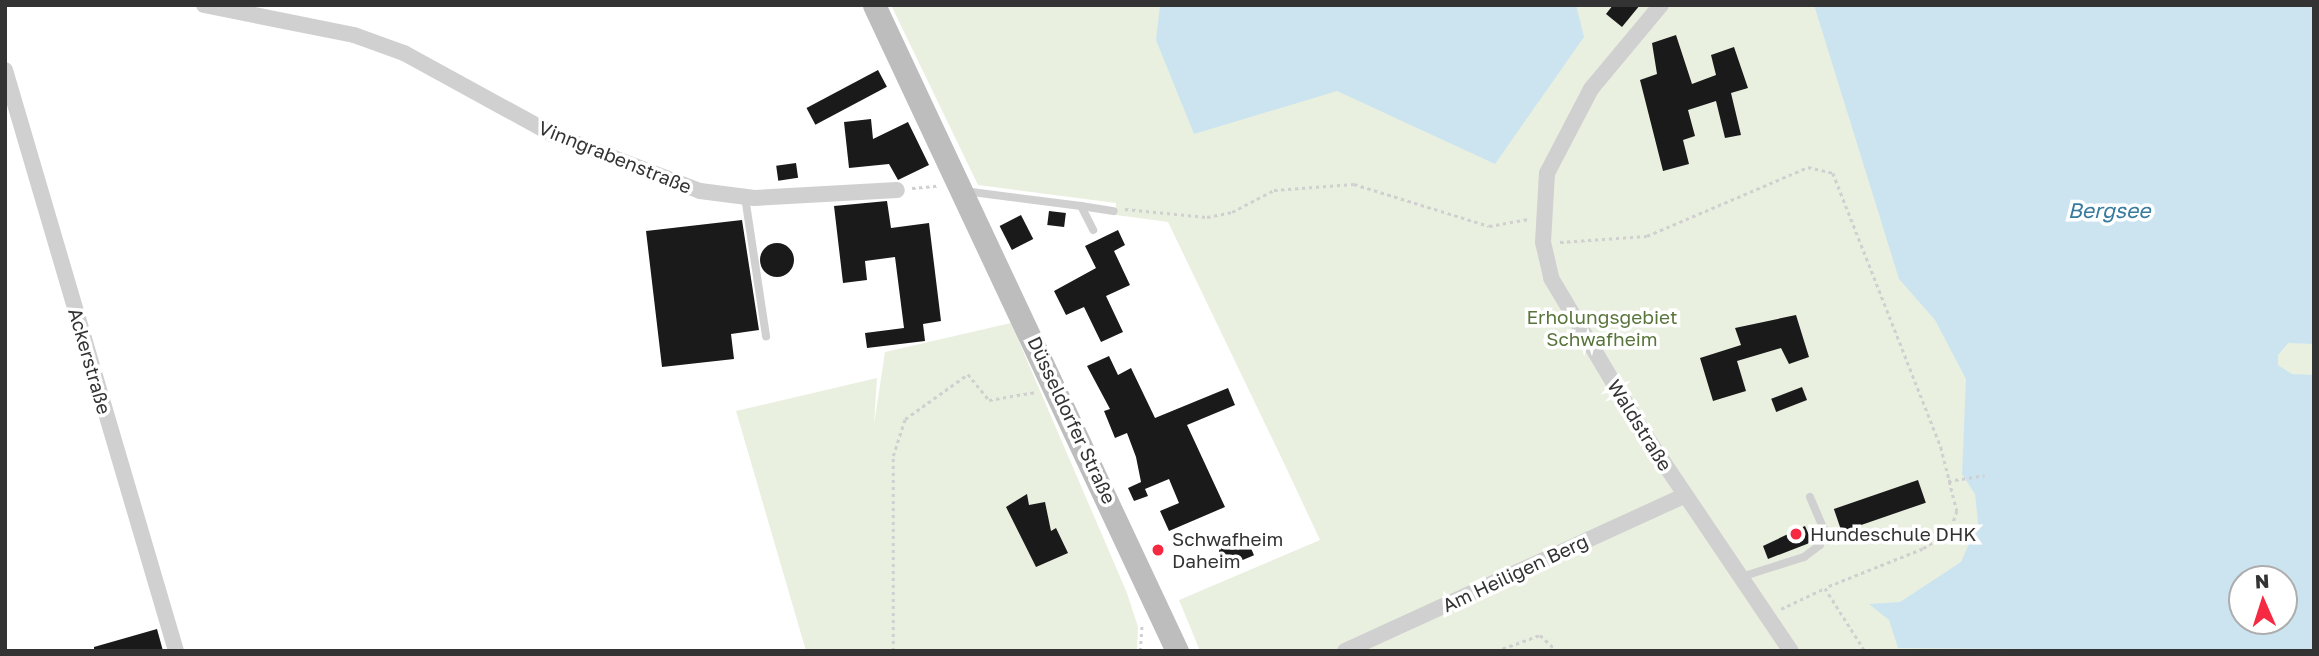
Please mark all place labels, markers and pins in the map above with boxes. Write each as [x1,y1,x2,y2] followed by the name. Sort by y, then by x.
[1810,523,1976,545] place label: Hundeschule DHK
[1788,526,1804,542] marker: Hundeschule DHK
[1172,528,1283,572] place label: Schwafheim Daheim
[1150,542,1166,558] marker: Schwafheim Daheim

